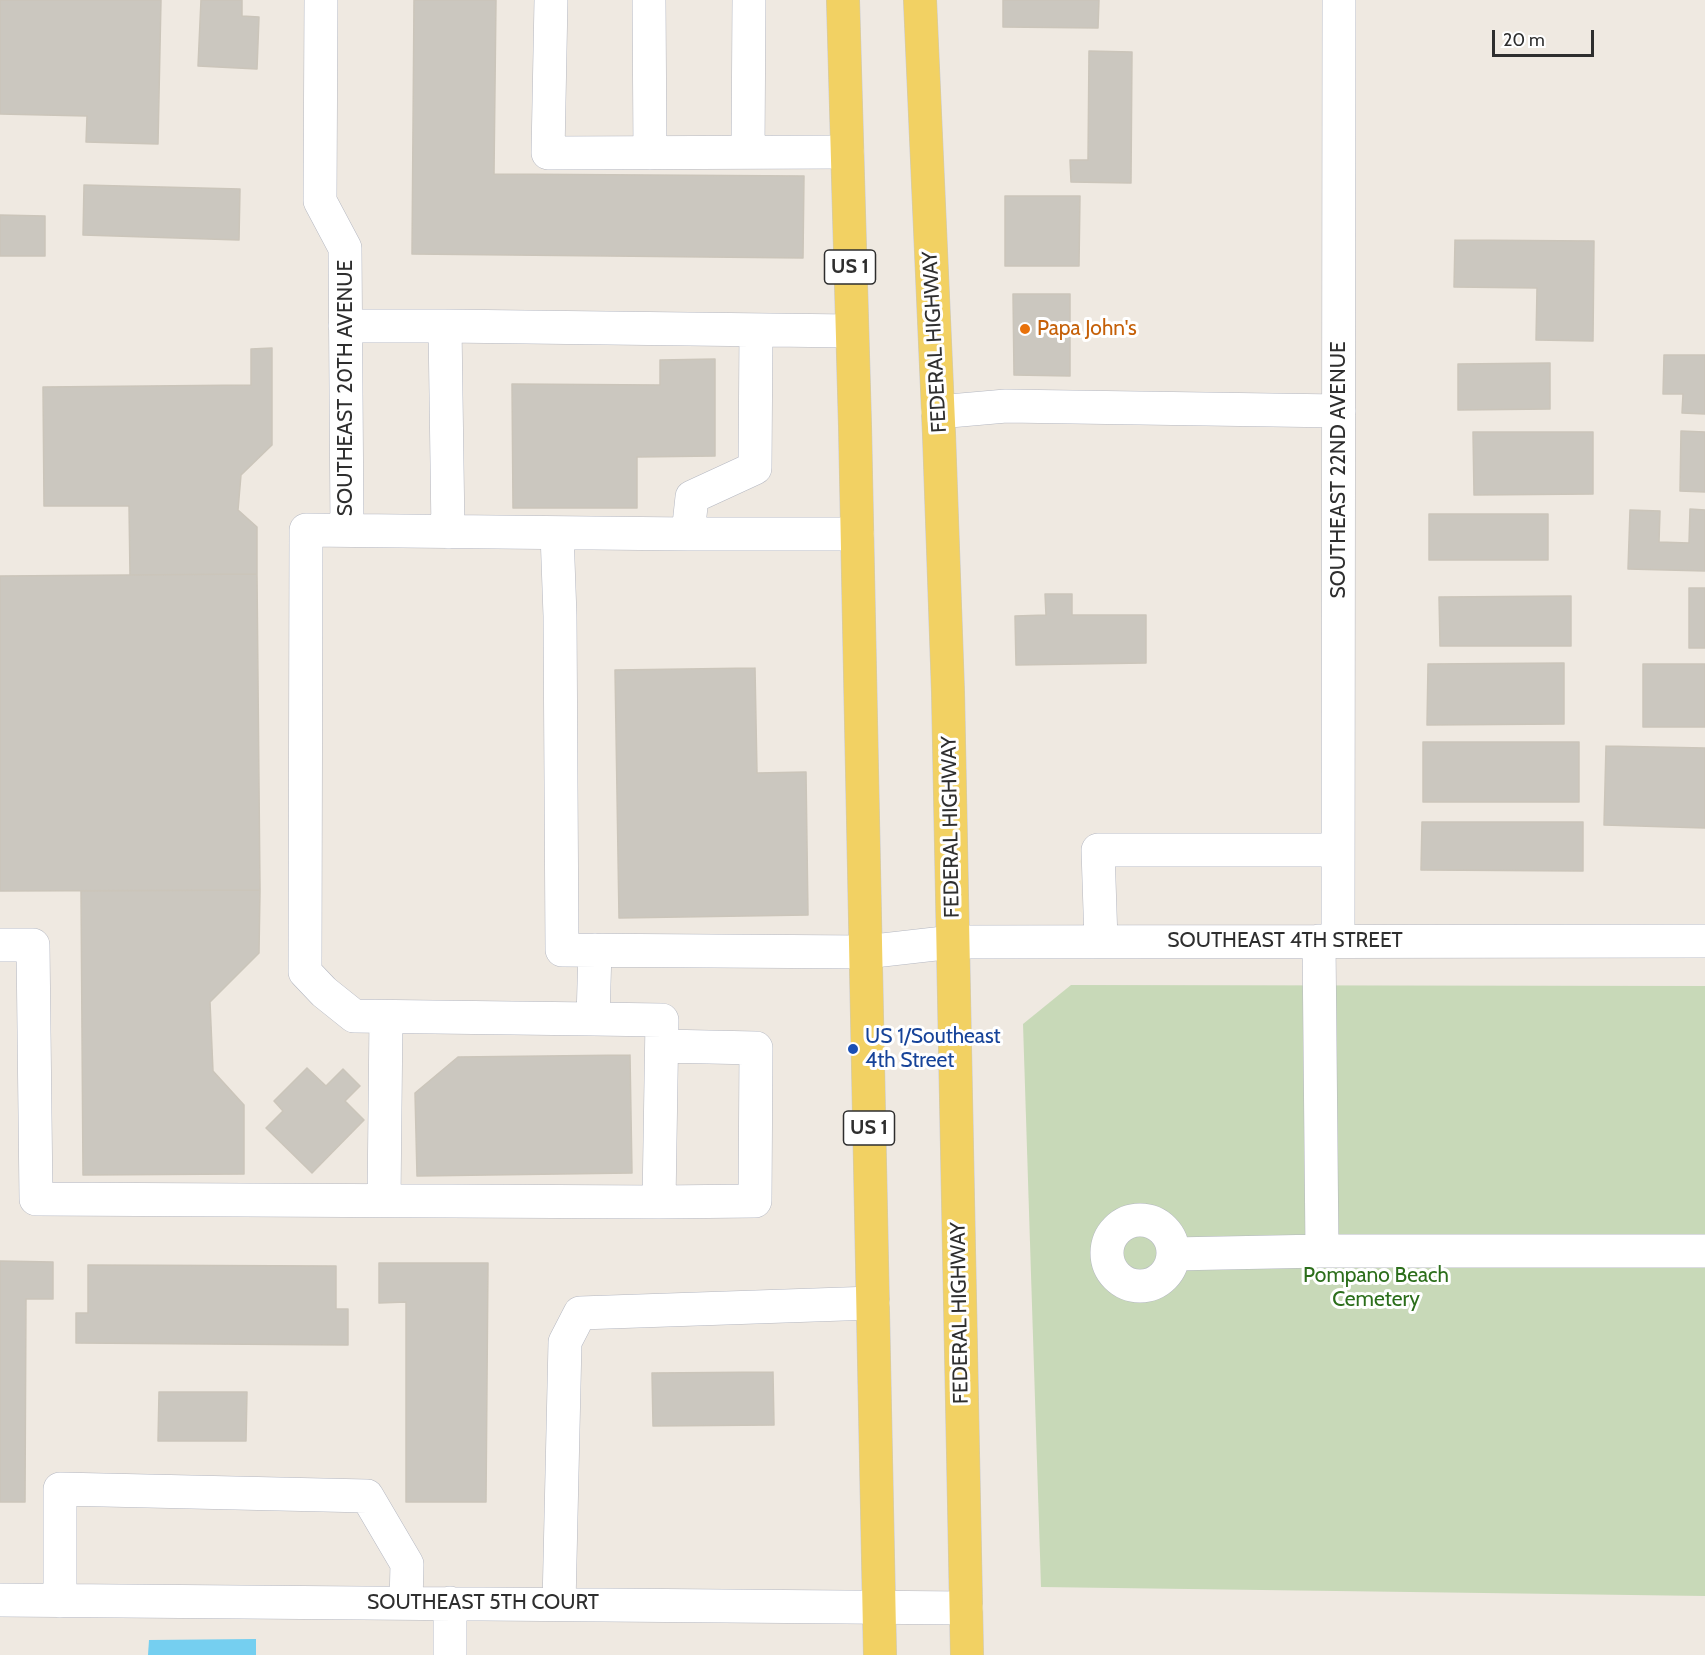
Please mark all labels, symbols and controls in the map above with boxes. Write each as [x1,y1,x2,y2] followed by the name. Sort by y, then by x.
[1495,18,1597,56] scale bar
[1503,29,1545,51] text: 20 m
[824,250,876,284] road number: US 1
[918,250,952,434] street label: FEDERAL HIGHWAY
[333,260,359,516] street label: SOUTHEAST 20TH AVENUE
[1037,316,1137,342] place label: Papa John's
[1018,322,1032,336] marker: Papa John's
[1326,341,1352,599] street label: SOUTHEAST 22ND AVENUE
[937,736,965,918] street label: FEDERAL HIGHWAY
[1167,928,1403,954] street label: SOUTHEAST 4TH STREET
[865,1024,1001,1074] place label: US 1/Southeast 4th Street
[846,1042,860,1056] marker: US 1/Southeast 4th Street
[844,1111,894,1145] road number: US 1
[946,1222,974,1404] street label: FEDERAL HIGHWAY
[1303,1263,1449,1313] park label: Pompano Beach Cemetery
[367,1590,599,1616] street label: SOUTHEAST 5TH COURT

